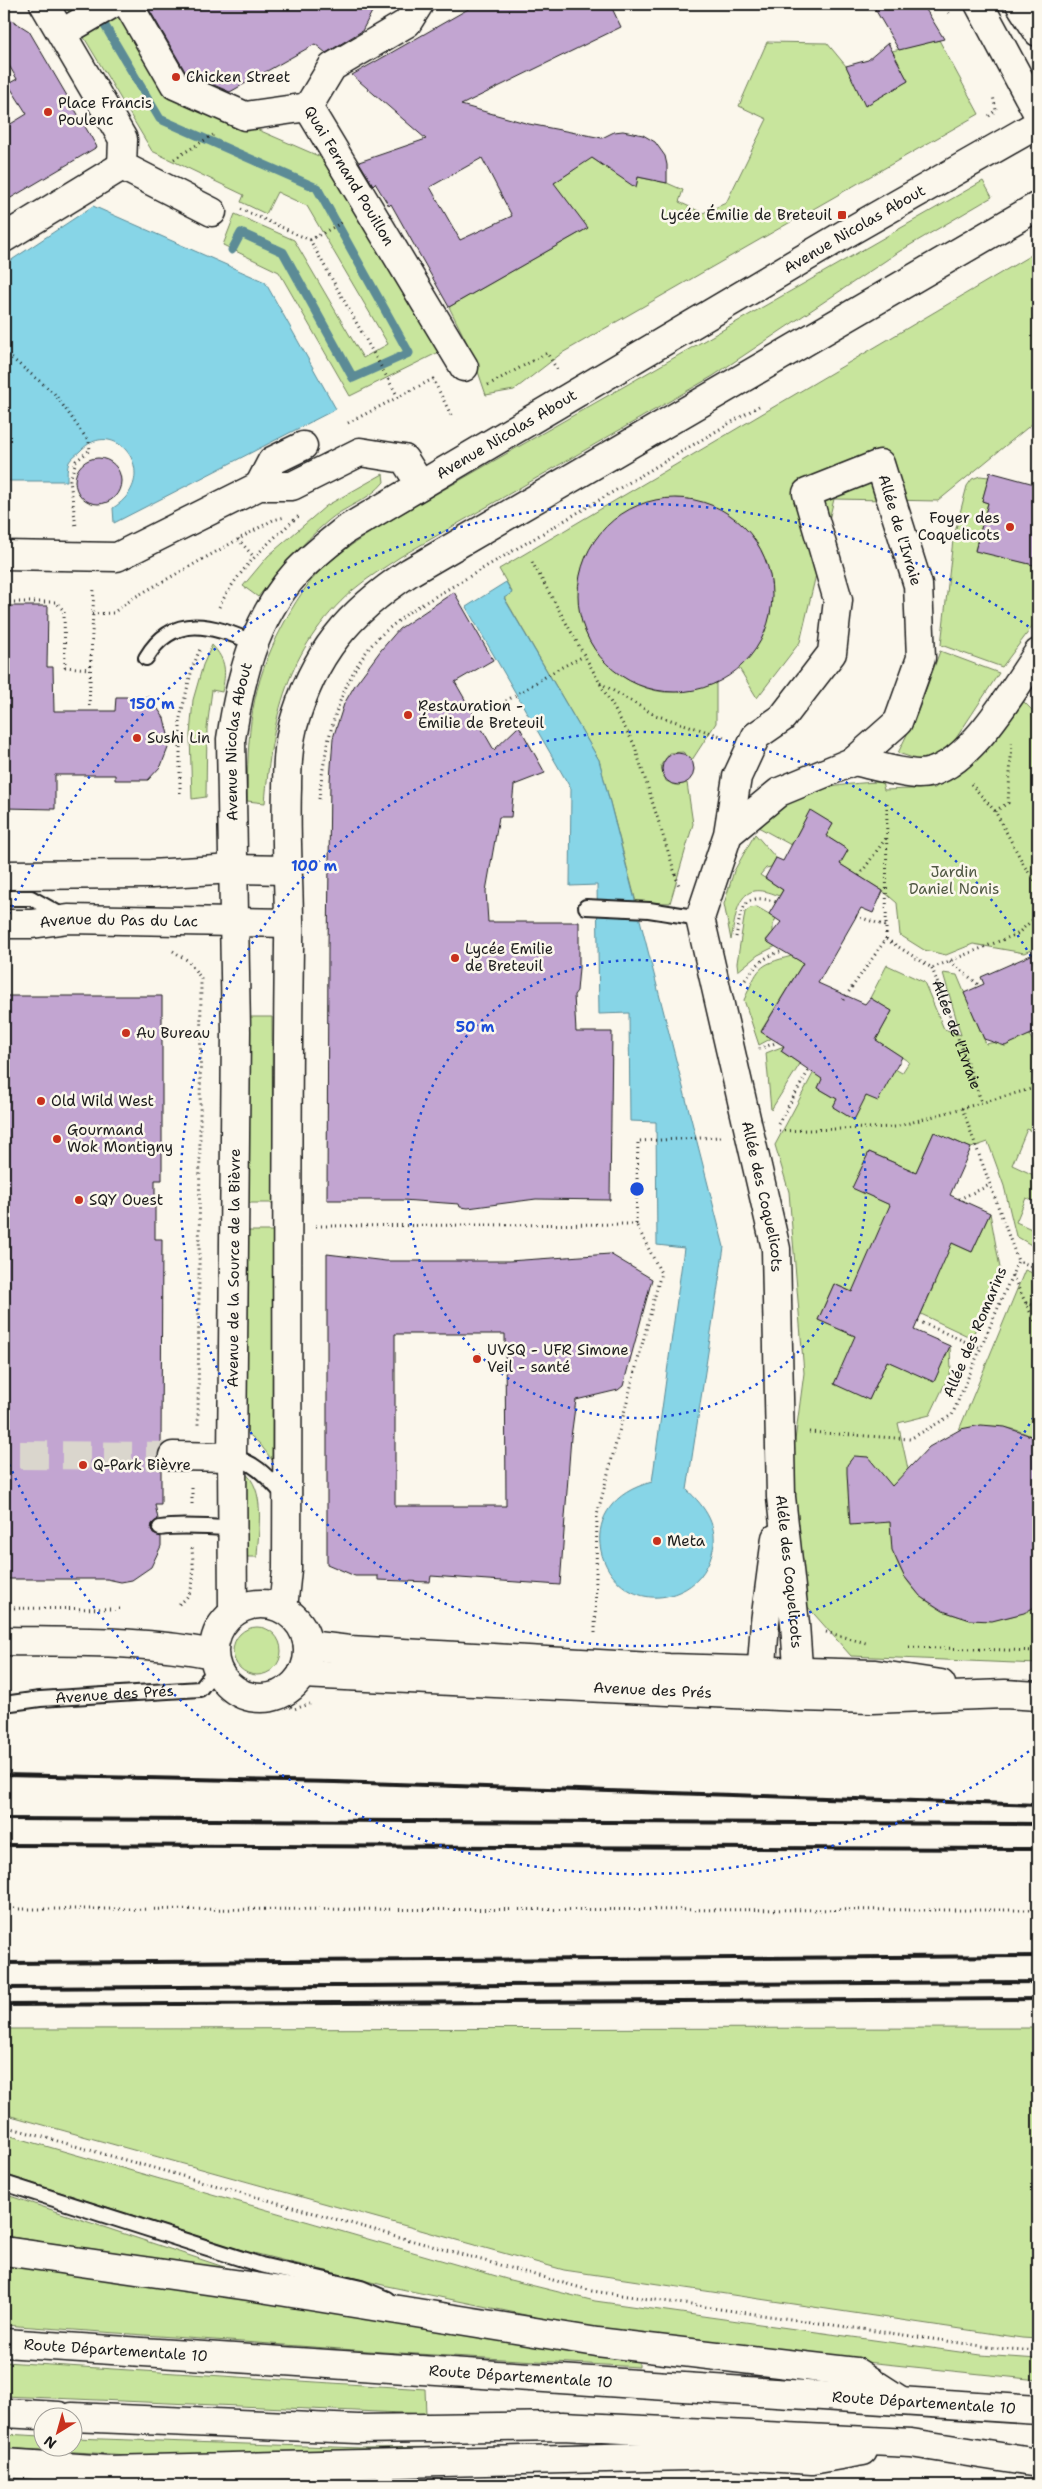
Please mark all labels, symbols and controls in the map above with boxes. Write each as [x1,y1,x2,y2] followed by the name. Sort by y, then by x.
[186,67,290,87] place label: Chicken Street
[170,71,182,83] marker: Chicken Street
[58,93,152,130] place label: Place Francis Poulenc
[300,102,399,249] street label: Quai Fernand Pouillon
[42,106,54,118] marker: Place Francis Poulenc
[780,180,929,278] street label: Avenue Nicolas About
[661,204,832,225] place label: Lycée Émilie de Breteuil
[836,209,848,221] marker: Lycée Émilie de Breteuil
[433,385,581,484] street label: Avenue Nicolas About
[874,472,926,588] street label: Allée de l'Ivraie
[918,508,1000,545] place label: Foyer des Coquelicots
[1004,521,1016,533] marker: Foyer des Coquelicots
[221,660,257,821] street label: Avenue Nicolas About
[129,694,175,714] text: 150 m
[418,696,544,733] place label: Restauration - Émilie de Breteuil
[402,709,414,721] marker: Restauration - Émilie de Breteuil
[147,728,210,748] place label: Sushi Lin
[131,732,143,744] marker: Sushi Lin
[291,856,337,876] text: 100 m
[909,862,999,899] park label: Jardin Daniel Nonis
[38,909,198,933] street label: Avenue du Pas du Lac
[465,939,553,976] place label: Lycée Emilie de Breteuil
[449,952,461,964] marker: Lycée Emilie de Breteuil
[927,977,986,1092] street label: Allée de l'Ivraie
[456,1017,495,1037] text: 50 m
[136,1023,210,1043] place label: Au Bureau
[120,1027,132,1039] marker: Au Bureau
[51,1091,154,1111] place label: Old Wild West
[35,1095,47,1107] marker: Old Wild West
[737,1119,786,1272] street label: Allée des Coquelicots
[67,1120,173,1157] place label: Gourmand Wok Montigny
[51,1133,63,1145] marker: Gourmand Wok Montigny
[223,1148,245,1388] street label: Avenue de la Source de la Bièvre
[628,1180,646,1198] centre of rings
[89,1190,163,1210] place label: SQY Ouest
[73,1194,85,1206] marker: SQY Ouest
[938,1264,1012,1400] street label: Allée des Romarins
[487,1340,629,1377] place label: UVSQ - UFR Simone Veil - santé
[471,1353,483,1365] marker: UVSQ - UFR Simone Veil - santé
[93,1455,191,1475] place label: Q-Park Bièvre
[77,1459,89,1471] marker: Q-Park Bièvre
[771,1494,807,1649] street label: Aléle des Coquelicots
[667,1531,706,1551] place label: Meta
[651,1535,663,1547] marker: Meta
[593,1677,712,1703] street label: Avenue des Prés
[55,1681,174,1708] street label: Avenue des Prés
[23,2334,208,2366] street label: Route Départementale 10
[428,2361,614,2392] street label: Route Départementale 10
[831,2387,1017,2419] street label: Route Départementale 10
[32,2406,82,2456] north arrow
[40,2432,60,2453] text: N

